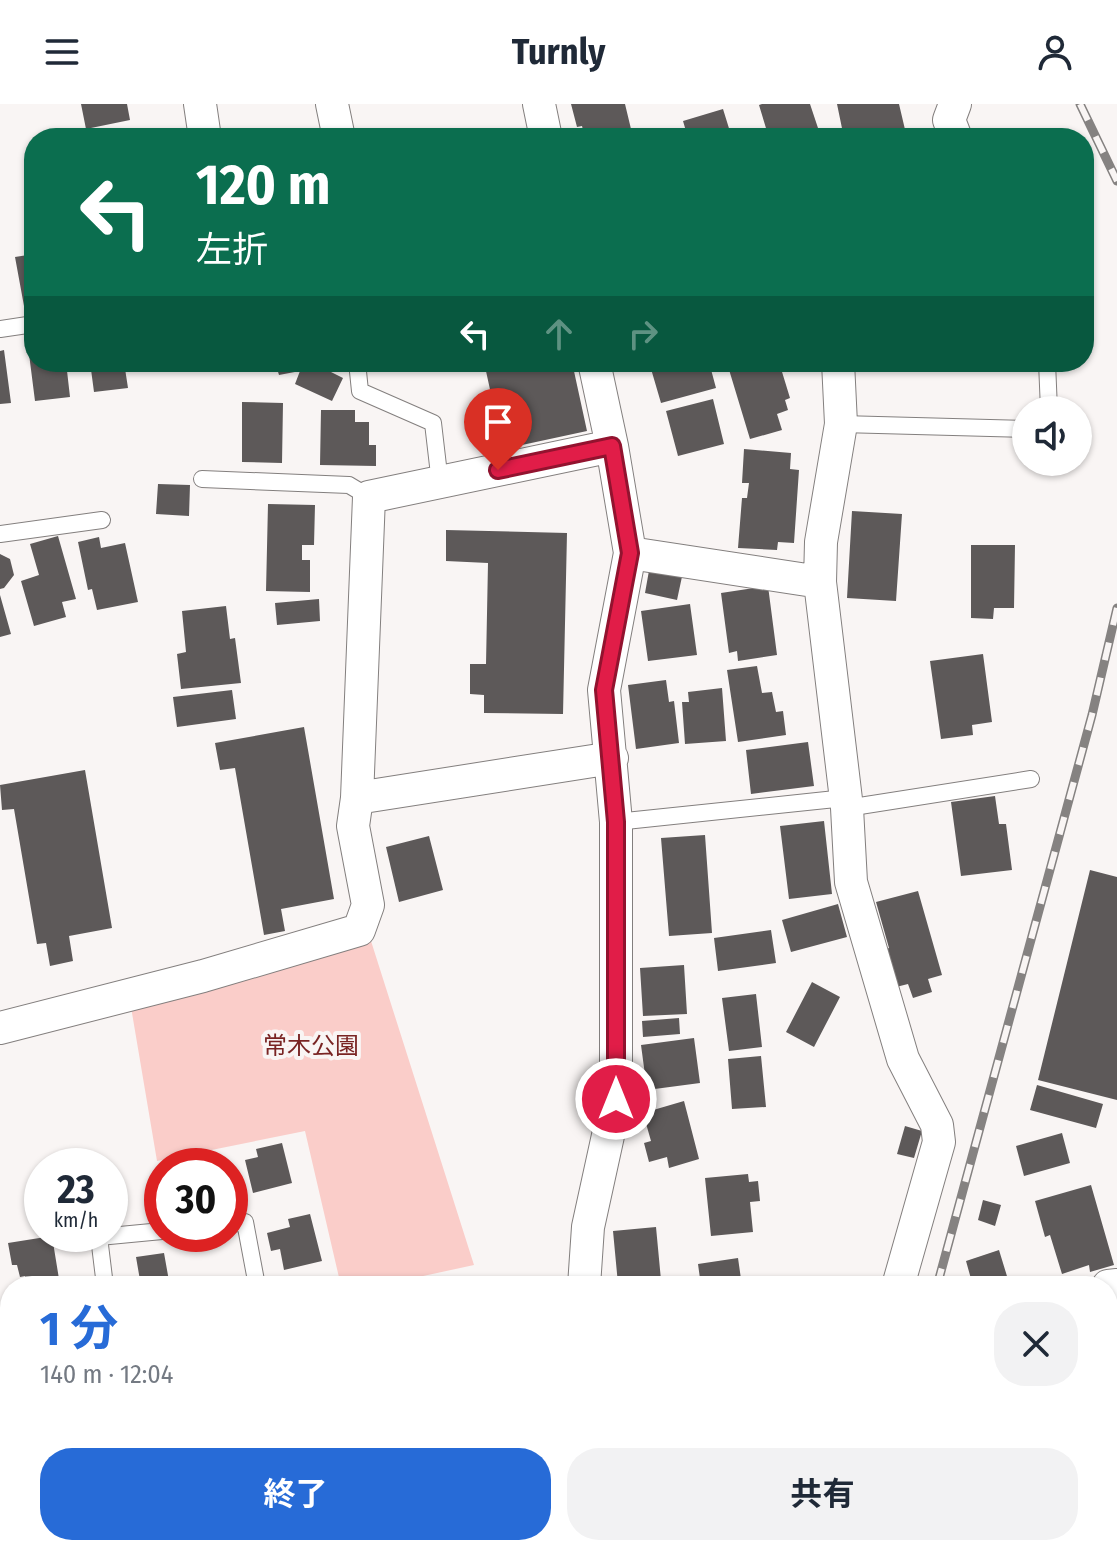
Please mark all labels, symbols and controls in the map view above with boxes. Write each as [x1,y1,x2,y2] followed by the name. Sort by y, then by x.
[40,30,84,74] icon: menu
[512,30,605,74] text: Turnly
[1033,30,1077,74] icon: person
[196,152,331,219] text: 120 m
[64,160,168,264] icon: left
[196,228,268,272] text: 左折
[453,312,497,356] icon: left
[537,312,581,356] icon: ahead
[621,312,665,356] icon: right
[464,388,532,470] pin
[1012,396,1092,476] map controls
[1012,396,1092,476] button: sound
[476,400,520,444] icon: arrive
[263,1032,359,1060] park label: 常木公園
[574,1057,658,1141] position arrow
[144,1148,248,1252] speed limit sign: 30
[57,1166,95,1214] text: 23
[54,1208,98,1232] text: km/h
[40,1300,118,1358] text: 1 分
[994,1302,1078,1386] button: close
[40,1359,173,1390] text: 140 m · 12:04
[40,1448,551,1540] button: 終了
[567,1448,1078,1540] button: 共有

